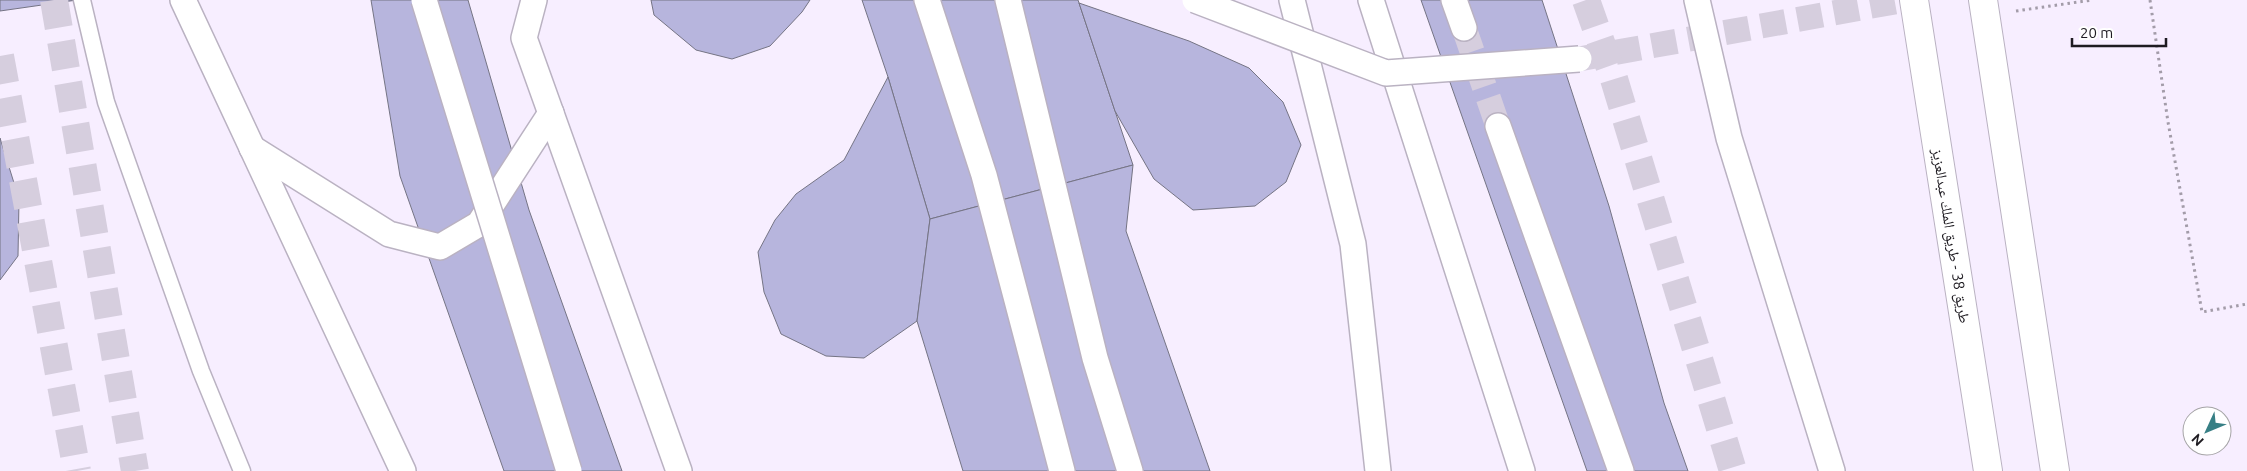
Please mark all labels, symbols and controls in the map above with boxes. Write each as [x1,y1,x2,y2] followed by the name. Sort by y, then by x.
[2072,15,2166,47] scale bar
[2080,24,2113,41] text: 20 m
[1927,146,1974,325] street label: طريق 38 - طريق الملك عبدالعزيز
[2182,406,2232,456] north arrow
[2188,431,2207,449] text: N

